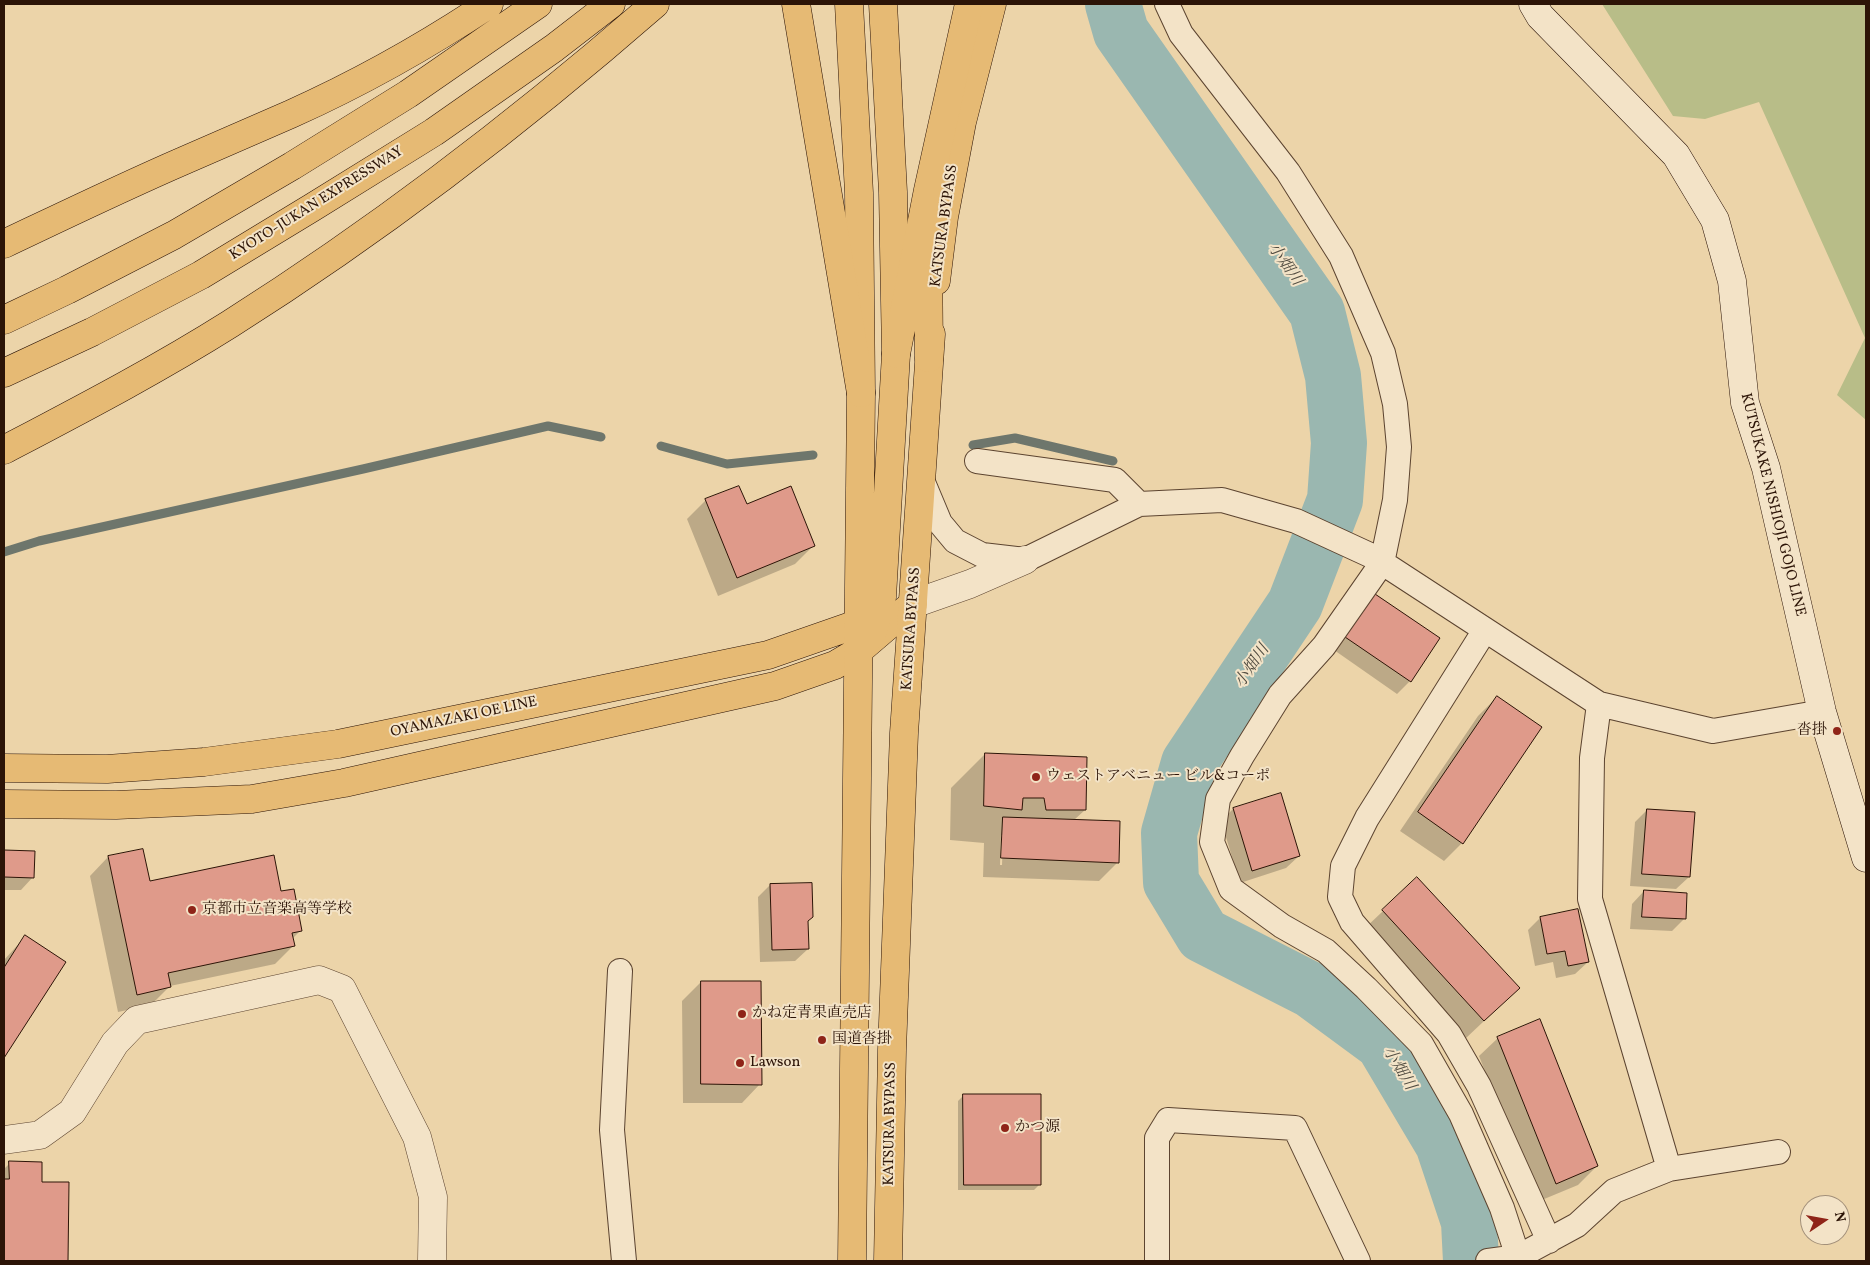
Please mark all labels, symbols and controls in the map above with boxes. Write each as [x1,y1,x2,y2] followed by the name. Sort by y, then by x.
[227,143,407,265] street label: KYOTO-JUKAN EXPRESSWAY
[927,164,963,288] street label: KATSURA BYPASS
[1262,240,1306,290] water label: 小畑川
[1735,391,1809,619] street label: KUTSUKAKE NISHIOJI GOJO LINE
[899,567,925,691] street label: KATSURA BYPASS
[1232,642,1274,692] water label: 小畑川
[389,694,539,742] street label: OYAMAZAKI OE LINE
[1797,722,1827,740] place label: 沓掛
[1831,725,1843,737] marker: 沓掛
[1046,768,1270,786] place label: ウェストアベニュー ビル&コーポ
[1030,771,1042,783] marker: ウェストアベニュー ビル&コーポ
[202,901,352,919] place label: 京都市立音楽高等学校
[186,904,198,916] marker: 京都市立音楽高等学校
[752,1005,872,1023] place label: かね定青果直売店
[736,1008,748,1020] marker: かね定青果直売店
[832,1031,892,1049] place label: 国道沓掛
[816,1034,828,1046] marker: 国道沓掛
[1377,1043,1419,1095] water label: 小畑川
[750,1054,800,1072] place label: Lawson
[734,1057,746,1069] marker: Lawson
[881,1062,901,1186] street label: KATSURA BYPASS
[1015,1119,1060,1137] place label: かつ源
[999,1122,1011,1134] marker: かつ源
[1800,1195,1850,1245] north arrow
[1829,1210,1850,1224] text: N

